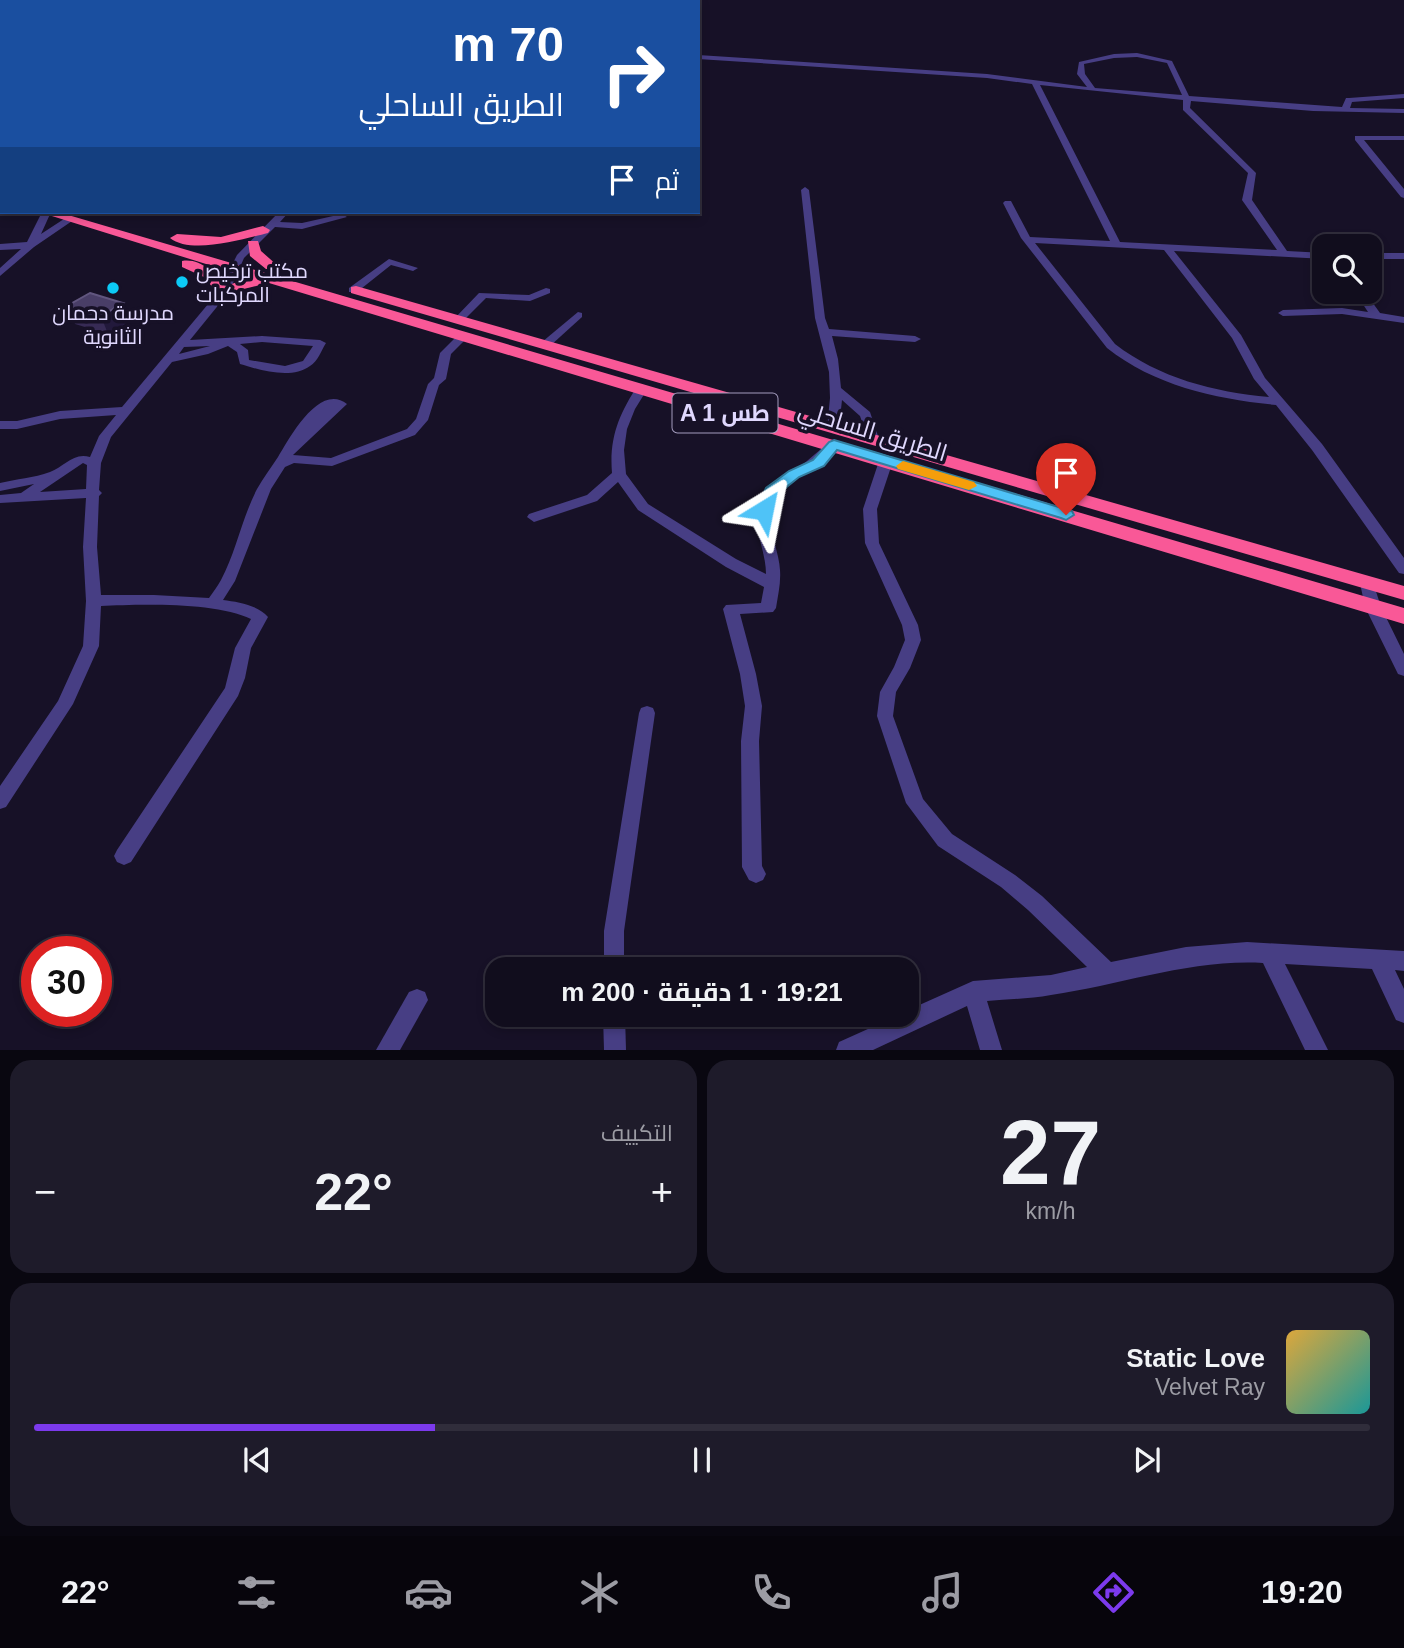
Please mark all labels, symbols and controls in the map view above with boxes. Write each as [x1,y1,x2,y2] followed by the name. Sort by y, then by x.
[452,17,564,71] text: 70 m
[588,28,679,119] icon: right
[359,87,564,123] text: الطريق الساحلي
[603,161,641,199] icon: arrive
[655,166,679,196] text: ثم
[1312,234,1382,304] map controls
[1312,234,1382,304] button: search
[196,259,308,307] place label: مكتب ترخيص المركبات
[174,274,190,290] marker: مكتب ترخيص المركبات
[105,280,121,296] marker: مدرسة دحمان الثانوية
[52,301,174,349] place label: مدرسة دحمان الثانوية
[672,394,778,432] road number: A 1 طس
[794,396,951,472] street label: الطريق الساحلي
[1036,443,1096,515] pin
[1047,454,1085,492] icon: arrive
[727,473,801,547] position arrow
[21,936,112,1027] speed limit sign: 30
[561,977,843,1007] text: 19:21 · 1 دقيقة · 200 m
[1000,1102,1101,1203] text: 27
[601,1120,673,1146] text: التكييف
[314,1163,393,1221] text: 22°
[34,1171,56,1213] text: −
[651,1171,673,1213] text: +
[1026,1198,1075,1224] text: km/h
[1126,1343,1265,1373] text: Static Love
[1155,1374,1265,1400] text: Velvet Ray
[238,1441,276,1479] icon: previous
[683,1441,721,1479] icon: pause
[1128,1441,1166,1479] icon: next
[232,1568,281,1617] icon: filters
[404,1568,453,1617] icon: car
[575,1568,624,1617] icon: climate
[747,1568,796,1617] icon: phone
[918,1568,967,1617] icon: music
[1089,1568,1138,1617] icon: directions
[61,1574,110,1610] text: 22°
[1261,1574,1343,1610] text: 19:20

